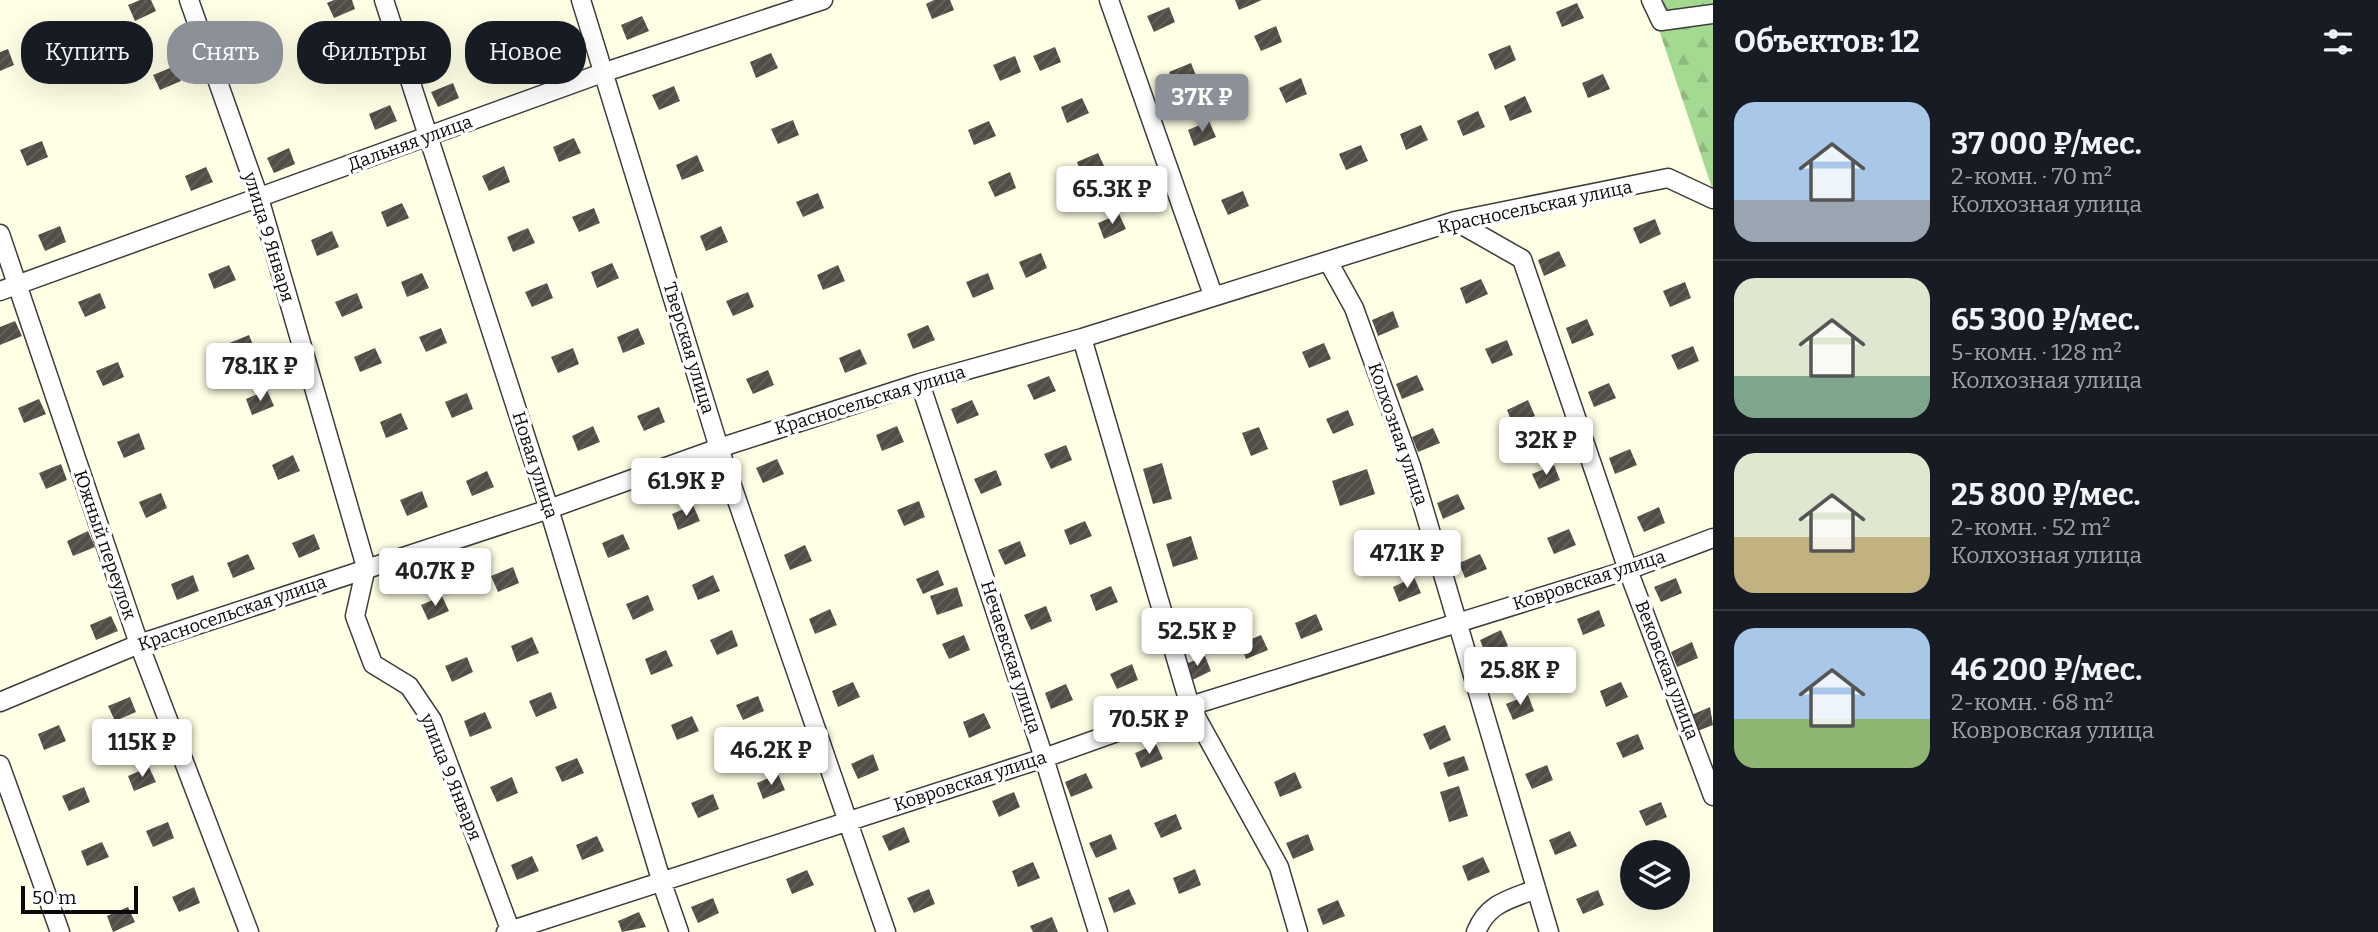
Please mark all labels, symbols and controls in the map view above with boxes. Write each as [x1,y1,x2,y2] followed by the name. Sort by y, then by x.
[21,21,153,84] chip: Купить
[167,21,283,84] chip: Снять
[297,21,451,84] chip: Фильтры
[465,21,586,84] chip: Новое
[2319,23,2357,61] icon: filters
[1734,24,1920,60] text: Объектов: 12
[1153,74,1251,134] pin: 37K ₽
[1171,83,1233,111] text: 37K ₽
[345,110,475,176] street label: Дальняя улица
[1951,126,2142,162] text: 37 000 ₽/мес.
[1790,130,1874,214] icon: home
[1951,162,2112,190] text: 2-комн. · 70 m²
[1047,166,1177,226] pin: 65.3K ₽
[238,168,299,305] street label: улица 9 Января
[1072,175,1152,203] text: 65.3K ₽
[1436,176,1634,238] street label: Красносельская улица
[1951,190,2142,218] text: Колхозная улица
[659,280,719,417] street label: Тверская улица
[1951,302,2140,338] text: 65 300 ₽/мес.
[1790,306,1874,390] icon: home
[1951,338,2122,366] text: 5-комн. · 128 m²
[195,344,325,403] pin: 78.1K ₽
[222,352,298,380] text: 78.1K ₽
[1363,360,1433,508] street label: Колхозная улица
[772,361,968,439] street label: Красносельская улица
[1951,366,2142,394] text: Колхозная улица
[507,409,563,521] street label: Новая улица
[1497,418,1595,477] pin: 32K ₽
[1515,426,1577,454] text: 32K ₽
[621,458,751,518] pin: 61.9K ₽
[69,467,141,623] street label: Южный переулок
[647,467,725,495] text: 61.9K ₽
[1951,477,2141,513] text: 25 800 ₽/мес.
[1790,481,1874,565] icon: home
[1951,513,2111,541] text: 2-комн. · 52 m²
[1342,530,1472,590] pin: 47.1K ₽
[1370,539,1444,567] text: 47.1K ₽
[1951,541,2142,569] text: Колхозная улица
[1510,545,1668,615] street label: Ковровская улица
[370,548,500,608] pin: 40.7K ₽
[395,557,475,585] text: 40.7K ₽
[135,570,329,656] street label: Красносельская улица
[976,578,1046,736] street label: Нечаевская улица
[1630,597,1704,743] street label: Вековская улица
[1132,608,1262,668] pin: 52.5K ₽
[1158,617,1236,645] text: 52.5K ₽
[1455,648,1585,707] pin: 25.8K ₽
[1951,652,2142,688] text: 46 200 ₽/мес.
[1480,656,1560,684] text: 25.8K ₽
[1790,656,1874,740] icon: home
[1951,688,2113,716] text: 2-комн. · 68 m²
[1084,696,1214,756] pin: 70.5K ₽
[1109,705,1189,733] text: 70.5K ₽
[415,709,486,844] street label: улица 9 Января
[1951,716,2154,744] text: Ковровская улица
[85,720,199,779] pin: 115K ₽
[108,728,176,756] text: 115K ₽
[706,728,836,787] pin: 46.2K ₽
[730,736,812,764] text: 46.2K ₽
[891,746,1049,816] street label: Ковровская улица
[1620,840,1690,910] map controls
[1620,840,1690,910] button: layers
[21,883,138,915] scale bar
[32,886,76,909] text: 50 m

